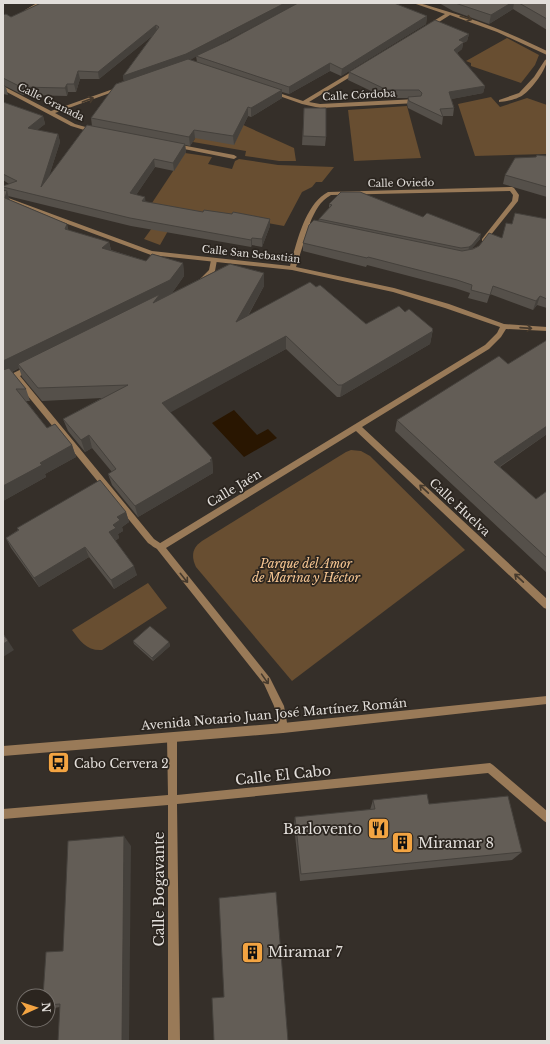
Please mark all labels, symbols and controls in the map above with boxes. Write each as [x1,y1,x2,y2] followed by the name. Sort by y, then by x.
[459,15,471,23] one-way arrow
[16,80,87,124] street label: Calle Granada
[322,87,396,103] street label: Calle Córdoba
[82,96,94,104] one-way arrow
[368,176,435,190] street label: Calle Oviedo
[201,242,301,266] street label: Calle San Sebastián
[519,324,532,331] one-way arrow
[204,466,264,510] street label: Calle Jaén
[426,475,494,539] street label: Calle Huelva
[419,485,429,494] one-way arrow
[252,556,361,585] park label: Parque del Amor de Marina y Héctor
[180,572,188,583] one-way arrow
[514,574,524,583] one-way arrow
[261,674,269,685] one-way arrow
[139,695,408,733] street label: Avenida Notario Juan José Martínez Román
[45,750,71,776] bus stop icon: Cabo Cervera 2
[74,756,169,771] place label: Cabo Cervera 2
[234,761,332,789] street label: Calle El Cabo
[365,816,391,842] restaurant icon: Barlovento
[283,820,362,838] place label: Barlovento
[389,830,415,856] building icon: Miramar 8
[150,832,168,947] street label: Calle Bogavante
[418,834,494,852] place label: Miramar 8
[239,939,265,965] building icon: Miramar 7
[268,943,344,961] place label: Miramar 7
[16,988,56,1028] north arrow
[39,1002,53,1014] text: N

